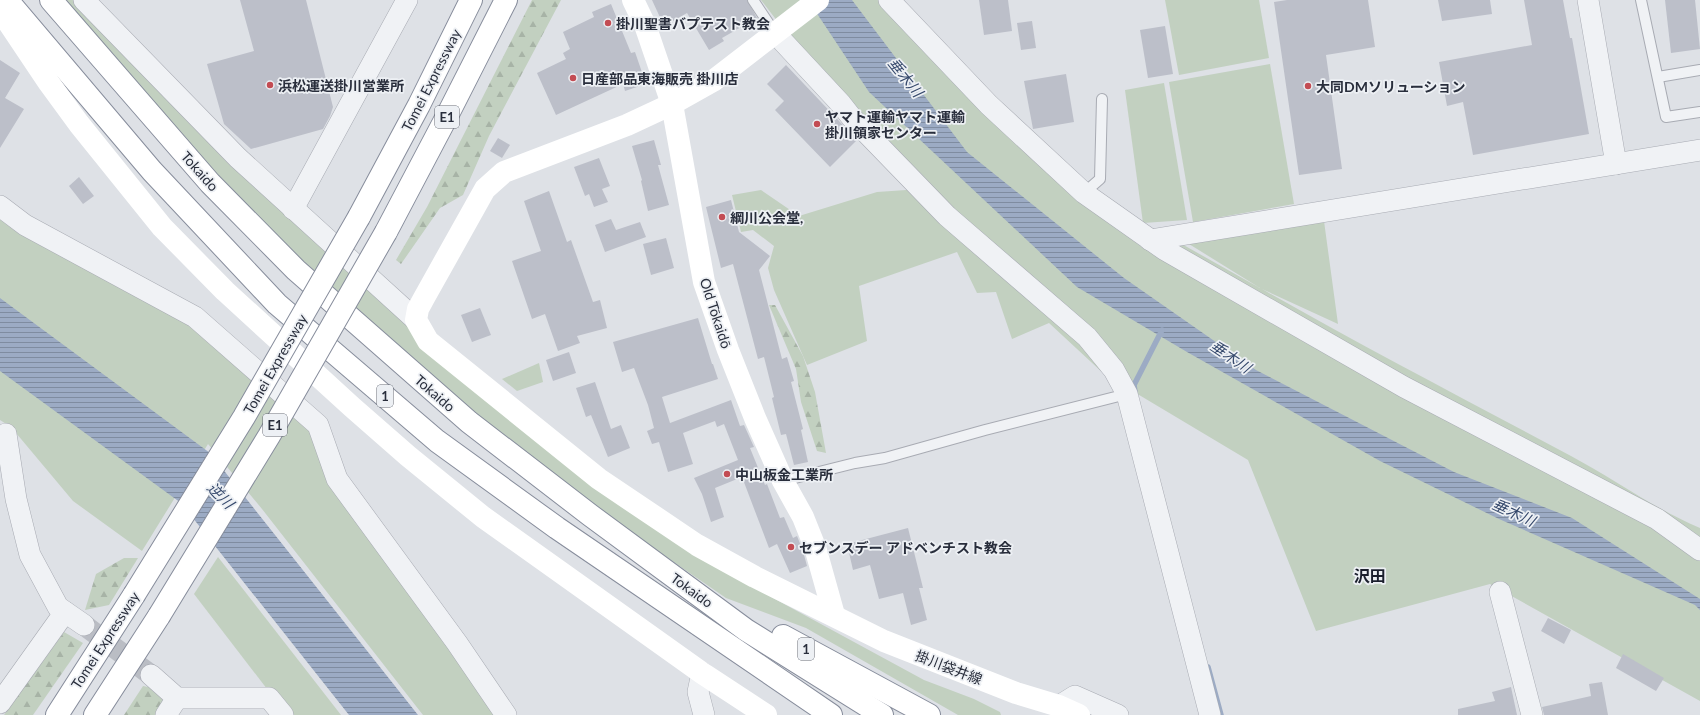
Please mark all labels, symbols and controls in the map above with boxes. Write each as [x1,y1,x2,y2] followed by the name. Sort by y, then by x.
[616,15,770,32] place label: 掛川聖書バプテスト教会
[603,18,613,28] marker: 掛川聖書バプテスト教会
[398,25,464,134] street label: Tomei Expressway
[885,54,928,102] water label: 垂木川
[581,70,738,87] place label: 日産部品東海販売 掛川店
[568,73,578,83] marker: 日産部品東海販売 掛川店
[278,77,404,94] place label: 浜松運送掛川営業所
[1316,78,1466,95] place label: 大同DMソリューション
[265,80,275,90] marker: 浜松運送掛川営業所
[1303,81,1313,91] marker: 大同DMソリューション
[435,106,459,128] road number: E1
[825,108,965,141] place label: ヤマト運輸ヤマト運輸 掛川領家センター
[812,119,822,129] marker: ヤマト運輸ヤマト運輸 掛川領家センター
[178,148,222,194] street label: Tokaido
[730,209,803,226] place label: 綱川公会堂,
[717,212,727,222] marker: 綱川公会堂,
[697,276,735,350] street label: Old Tōkaidō
[240,310,311,417] street label: Tomei Expressway
[1207,336,1256,377] water label: 垂木川
[411,371,459,415] street label: Tokaido
[377,385,393,407] road number: 1
[263,414,287,436] road number: E1
[735,466,833,483] place label: 中山板金工業所
[722,469,732,479] marker: 中山板金工業所
[204,478,239,513] water label: 逆川
[1490,494,1540,531] water label: 垂木川
[799,539,1012,556] place label: セブンスデー アドベンチスト教会
[786,542,796,552] marker: セブンスデー アドベンチスト教会
[1354,566,1386,585] district label: 沢田
[668,569,716,611] street label: Tokaido
[67,588,143,692] street label: Tomei Expressway
[798,638,814,660] road number: 1
[913,647,985,687] street label: 掛川袋井線

